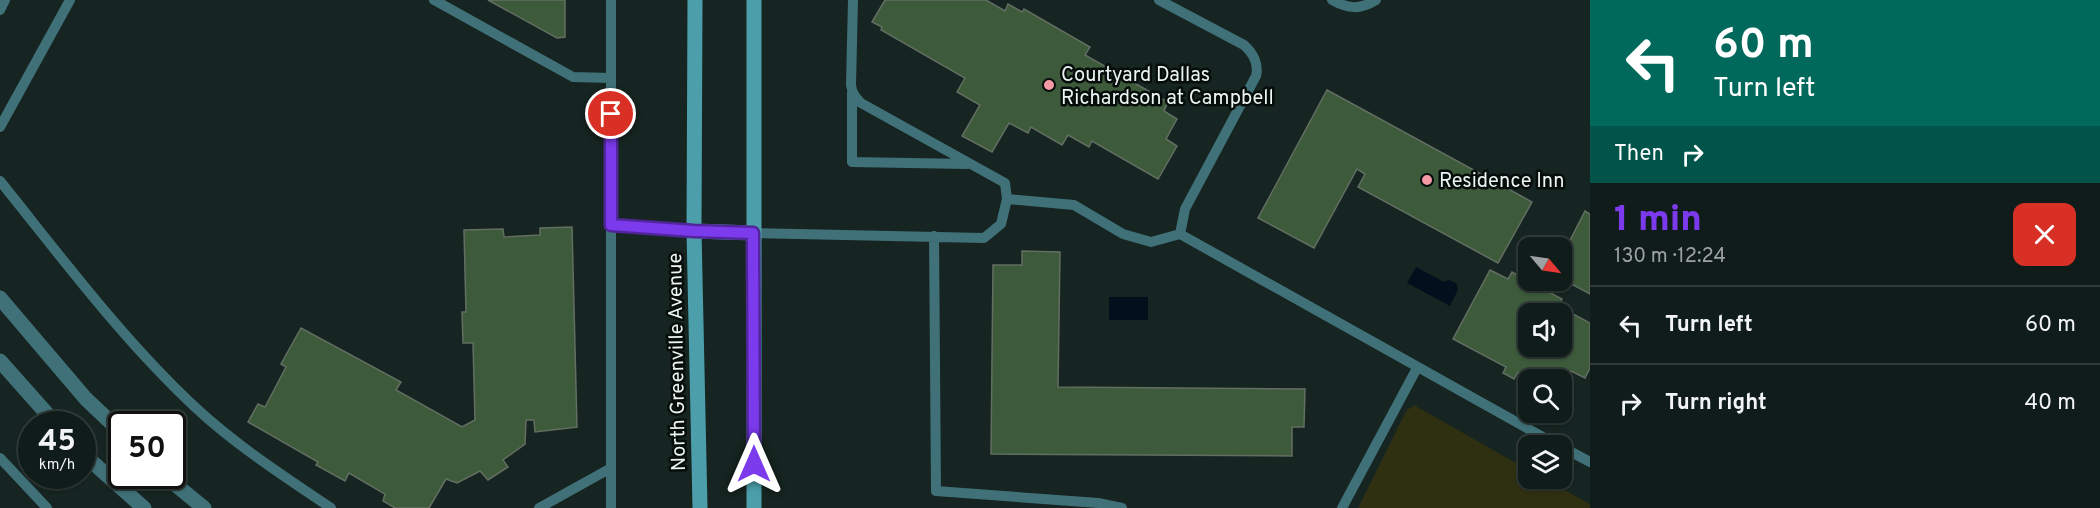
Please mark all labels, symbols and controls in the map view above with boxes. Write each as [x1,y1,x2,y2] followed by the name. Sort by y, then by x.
[1713,20,1814,73] text: 60 m
[1614,24,1692,102] icon: left
[1061,63,1274,112] place label: Courtyard Dallas Richardson at Campbell
[1713,72,1815,106] text: Turn left
[1042,78,1056,92] marker: Courtyard Dallas Richardson at Campbell
[585,88,636,139] pin
[594,97,627,130] icon: arrive
[1676,138,1709,171] icon: right
[1614,141,1664,168] text: Then
[1439,169,1565,195] place label: Residence Inn
[1420,173,1434,187] marker: Residence Inn
[1614,198,1702,244] text: 1 min
[2013,203,2076,266] button: close
[1518,237,1572,291] north arrow
[1518,237,1572,489] map controls
[1614,244,1726,270] text: 130 m · 12:24
[663,253,693,471] street label: North Greenville Avenue
[1518,303,1572,357] button: sound
[1614,309,1647,342] icon: left
[1665,312,1753,339] text: Turn left
[2025,312,2076,339] text: 60 m
[1518,369,1572,423] button: search
[1614,387,1647,420] icon: right
[1665,390,1767,417] text: Turn right
[2024,390,2076,417] text: 40 m
[108,411,186,489] speed limit sign: 50
[38,424,76,461] text: 45
[722,432,786,496] position arrow
[1518,435,1572,489] button: layers
[39,456,75,475] text: km/h

